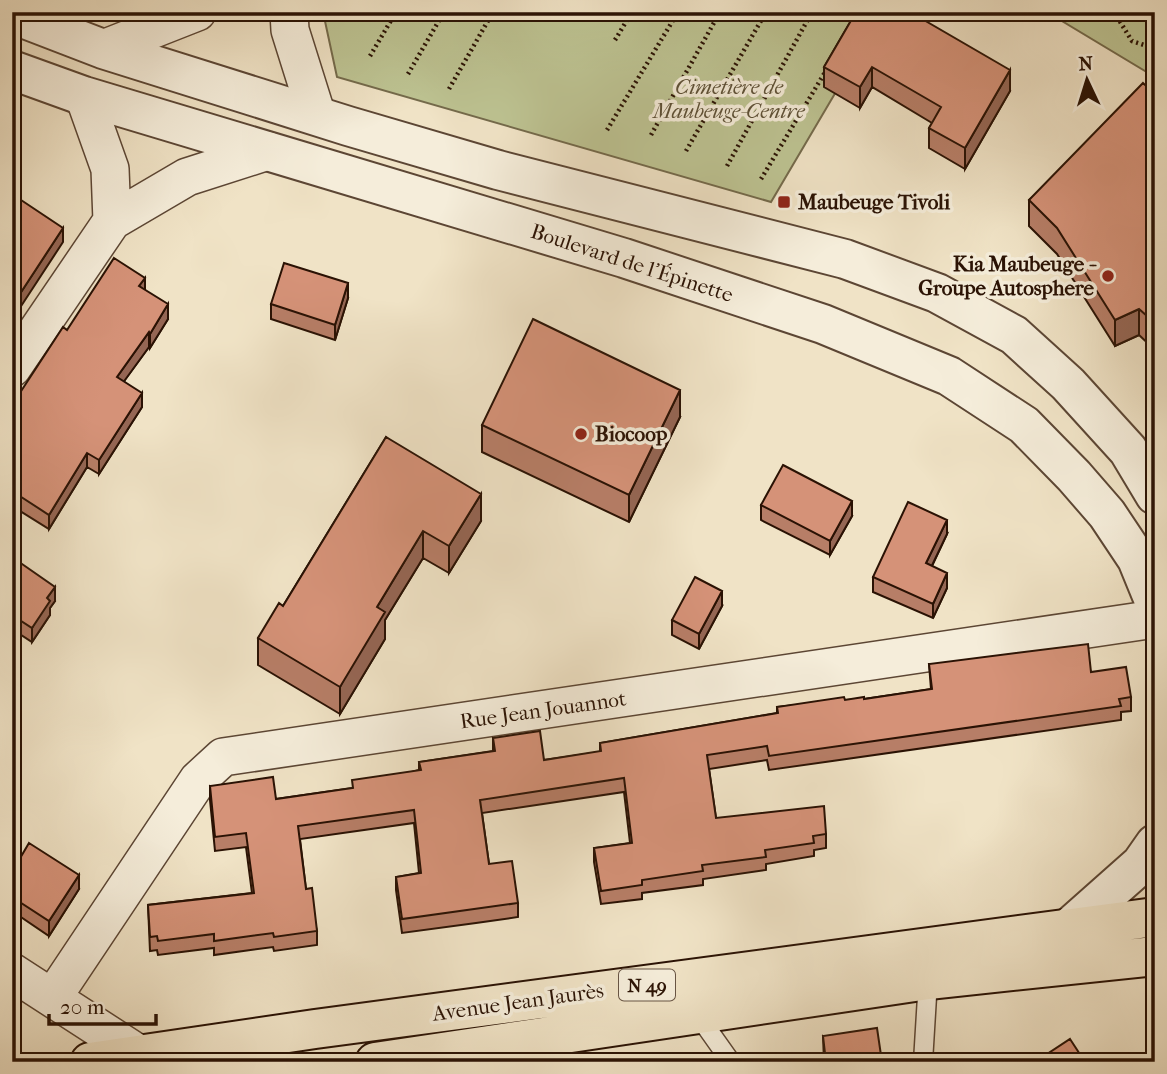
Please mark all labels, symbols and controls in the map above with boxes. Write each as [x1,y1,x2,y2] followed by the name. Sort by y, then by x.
[1052,46,1122,116] north arrow
[1078,53,1094,76] text: N
[651,75,805,123] park label: Cimetière de Maubeuge-Centre
[797,190,951,214] place label: Maubeuge Tivoli
[776,194,792,210] marker: Maubeuge Tivoli
[528,219,736,307] street label: Boulevard de l'Épinette
[918,252,1098,300] place label: Kia Maubeuge - Groupe Autosphere
[1100,268,1116,284] marker: Kia Maubeuge - Groupe Autosphere
[595,422,668,446] place label: Biocoop
[573,426,589,442] marker: Biocoop
[458,686,628,734] street label: Rue Jean Jouannot
[619,970,675,1001] road number: N 49
[430,978,605,1026] street label: Avenue Jean Jaurès
[49,983,156,1027] scale bar
[60,995,105,1019] text: 20 m

